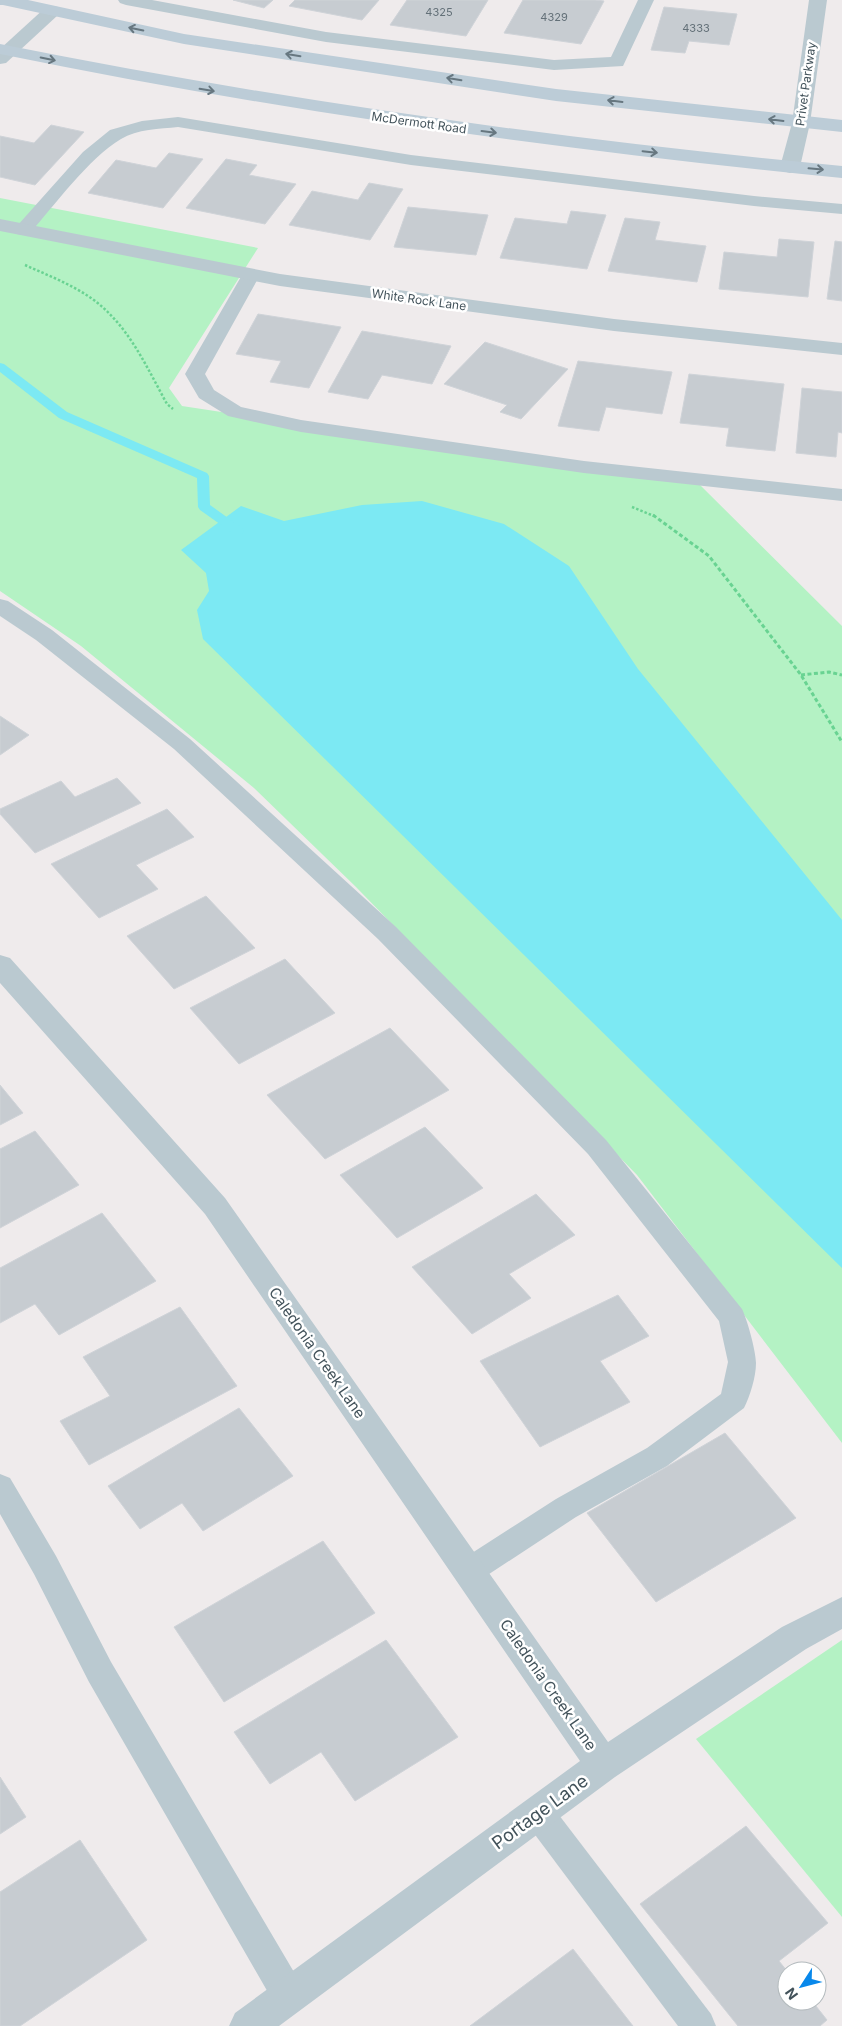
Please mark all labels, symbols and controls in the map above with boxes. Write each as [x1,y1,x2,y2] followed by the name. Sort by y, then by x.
[425,5,453,19] house number: 4325
[540,10,568,24] house number: 4329
[682,21,710,35] house number: 4333
[128,23,144,33] one-way arrow
[792,41,819,127] street label: Privet Parkway
[285,50,301,60] one-way arrow
[39,55,55,64] one-way arrow
[446,74,462,84] one-way arrow
[199,85,215,95] one-way arrow
[607,96,623,106] one-way arrow
[371,108,467,137] street label: McDermott Road
[768,115,784,125] one-way arrow
[481,127,497,137] one-way arrow
[641,147,657,157] one-way arrow
[808,164,824,174] one-way arrow
[371,285,467,314] street label: White Rock Lane
[265,1283,370,1422] street label: Caledonia Creek Lane
[496,1615,601,1754] street label: Caledonia Creek Lane
[488,1770,592,1853] street label: Portage Lane
[777,1961,827,2011] north arrow
[781,1985,801,2003] text: N

